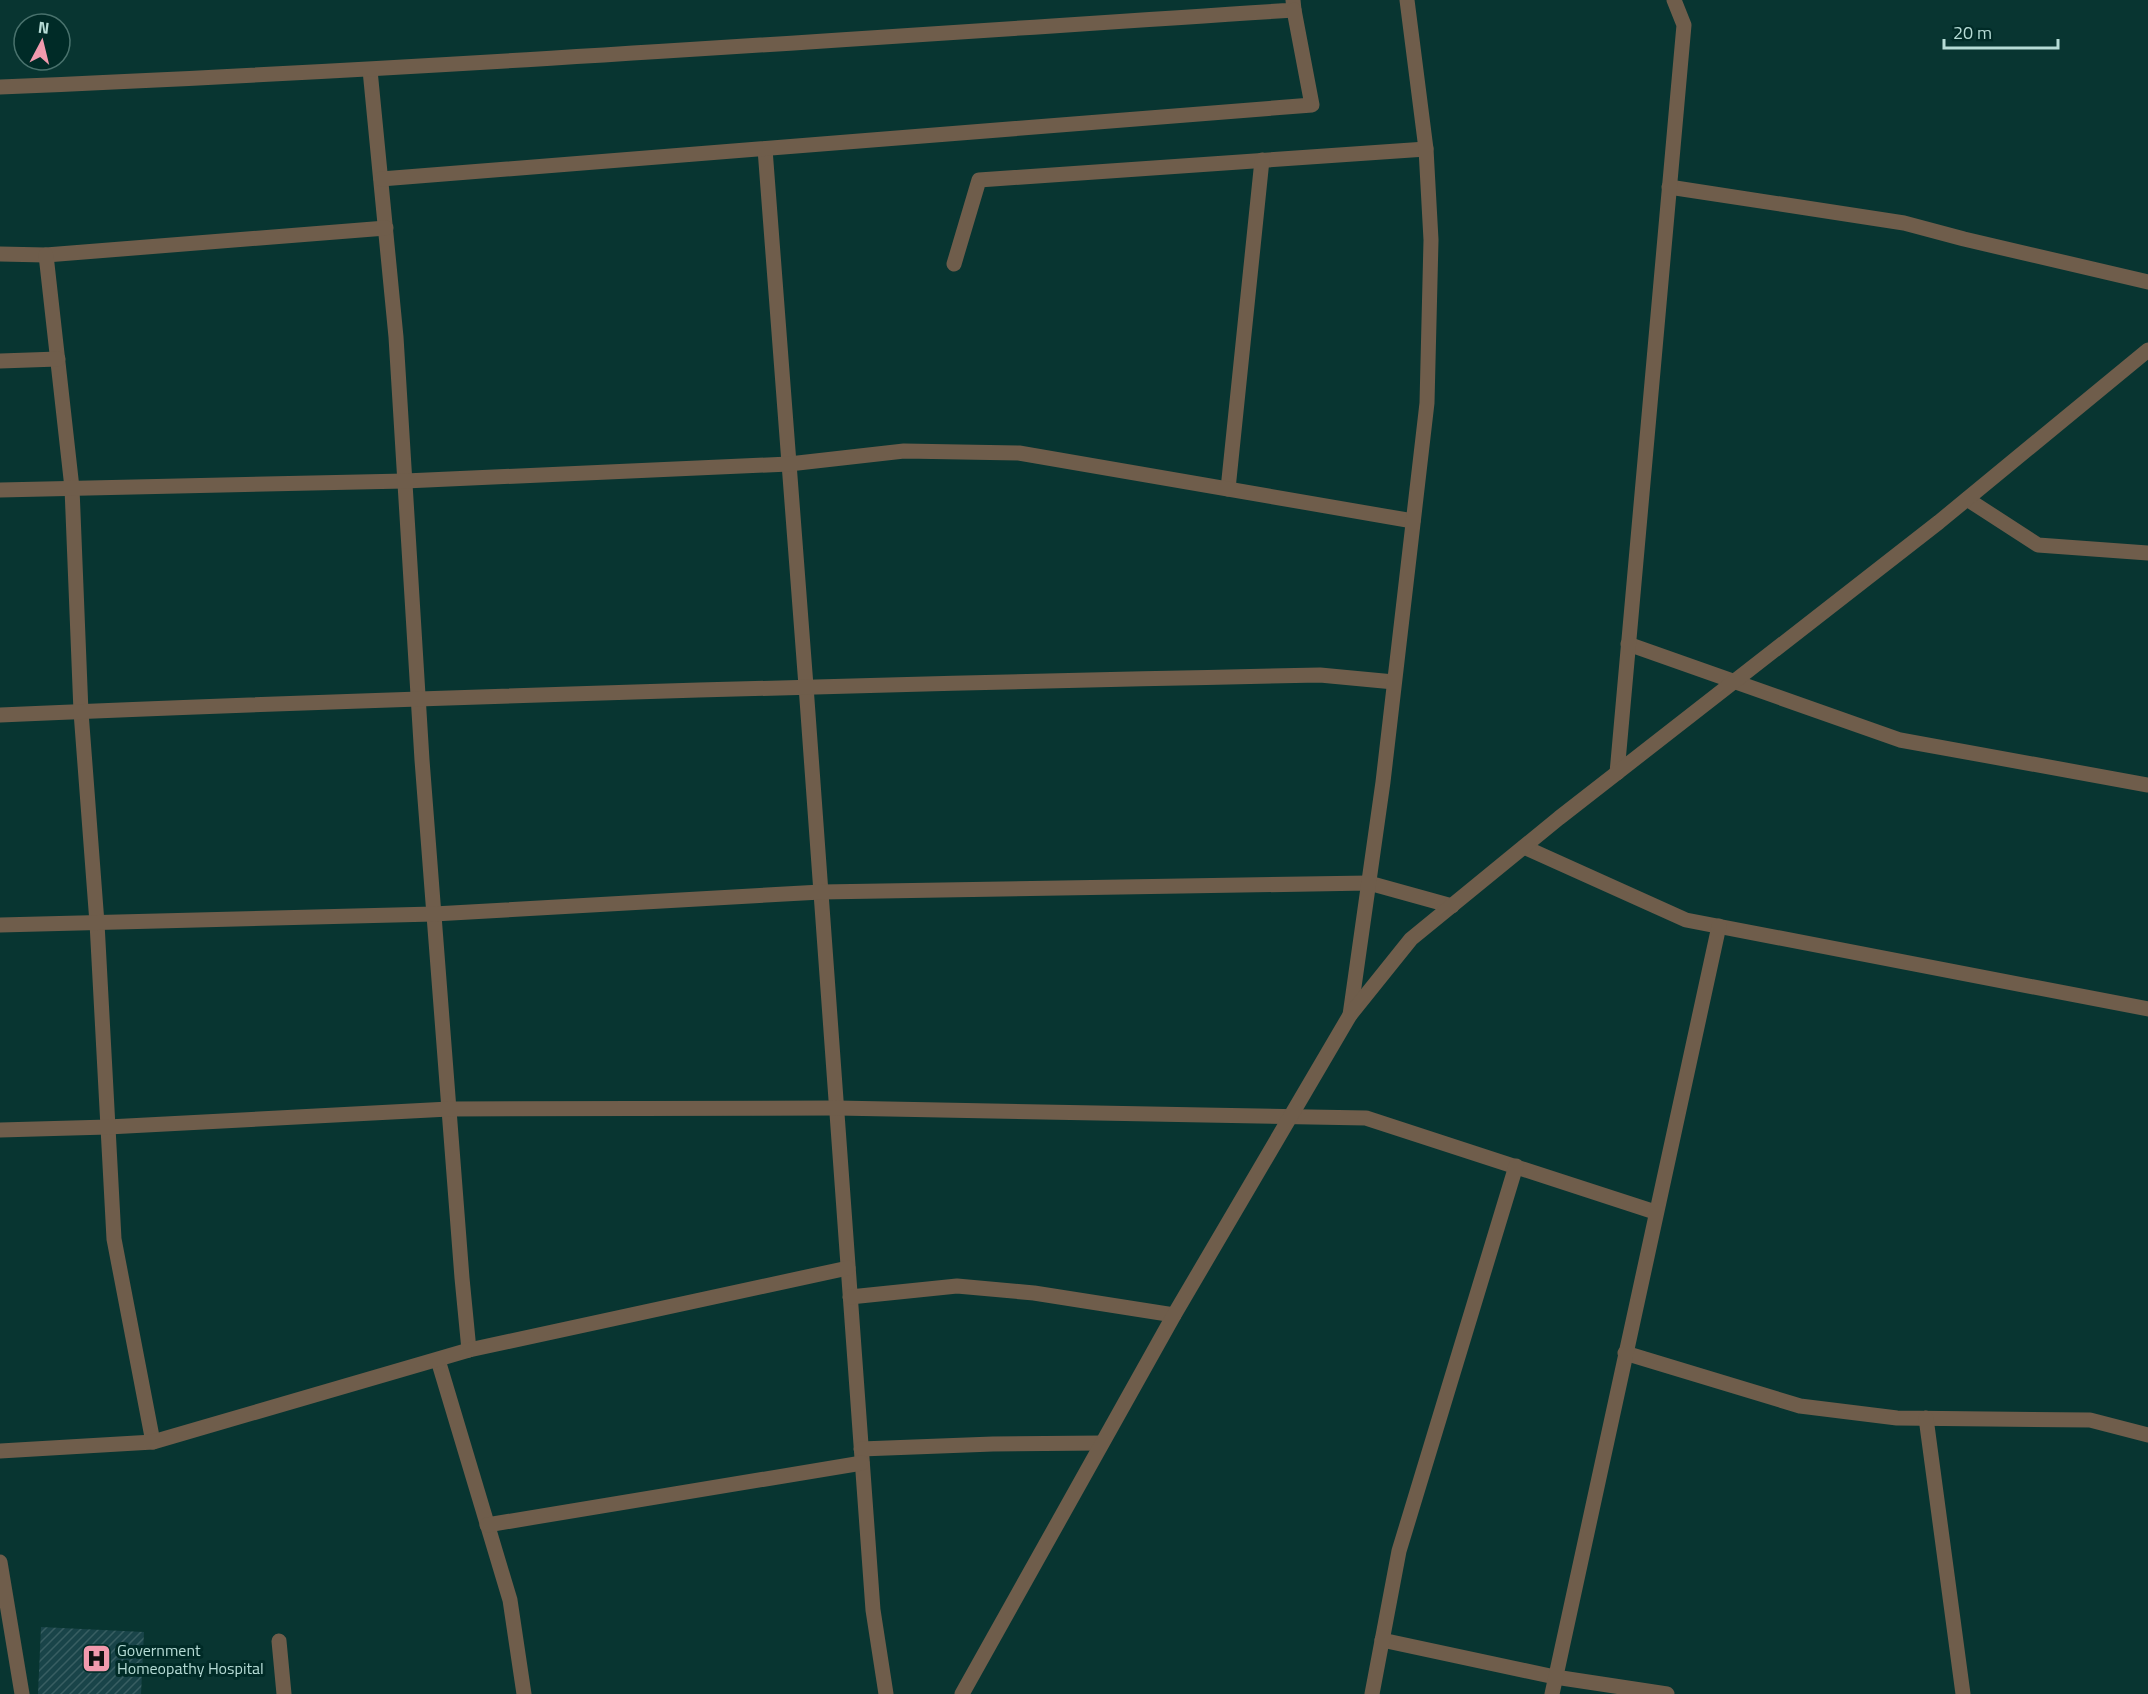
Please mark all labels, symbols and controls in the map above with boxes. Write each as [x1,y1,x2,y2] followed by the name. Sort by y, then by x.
[12,12,72,72] north arrow
[1944,12,2058,50] scale bar
[37,15,51,40] text: N
[1953,19,1992,46] text: 20 m
[117,1638,264,1680] place label: Government Homeopathy Hospital
[80,1643,112,1675] hospital icon: Government Homeopathy Hospital

